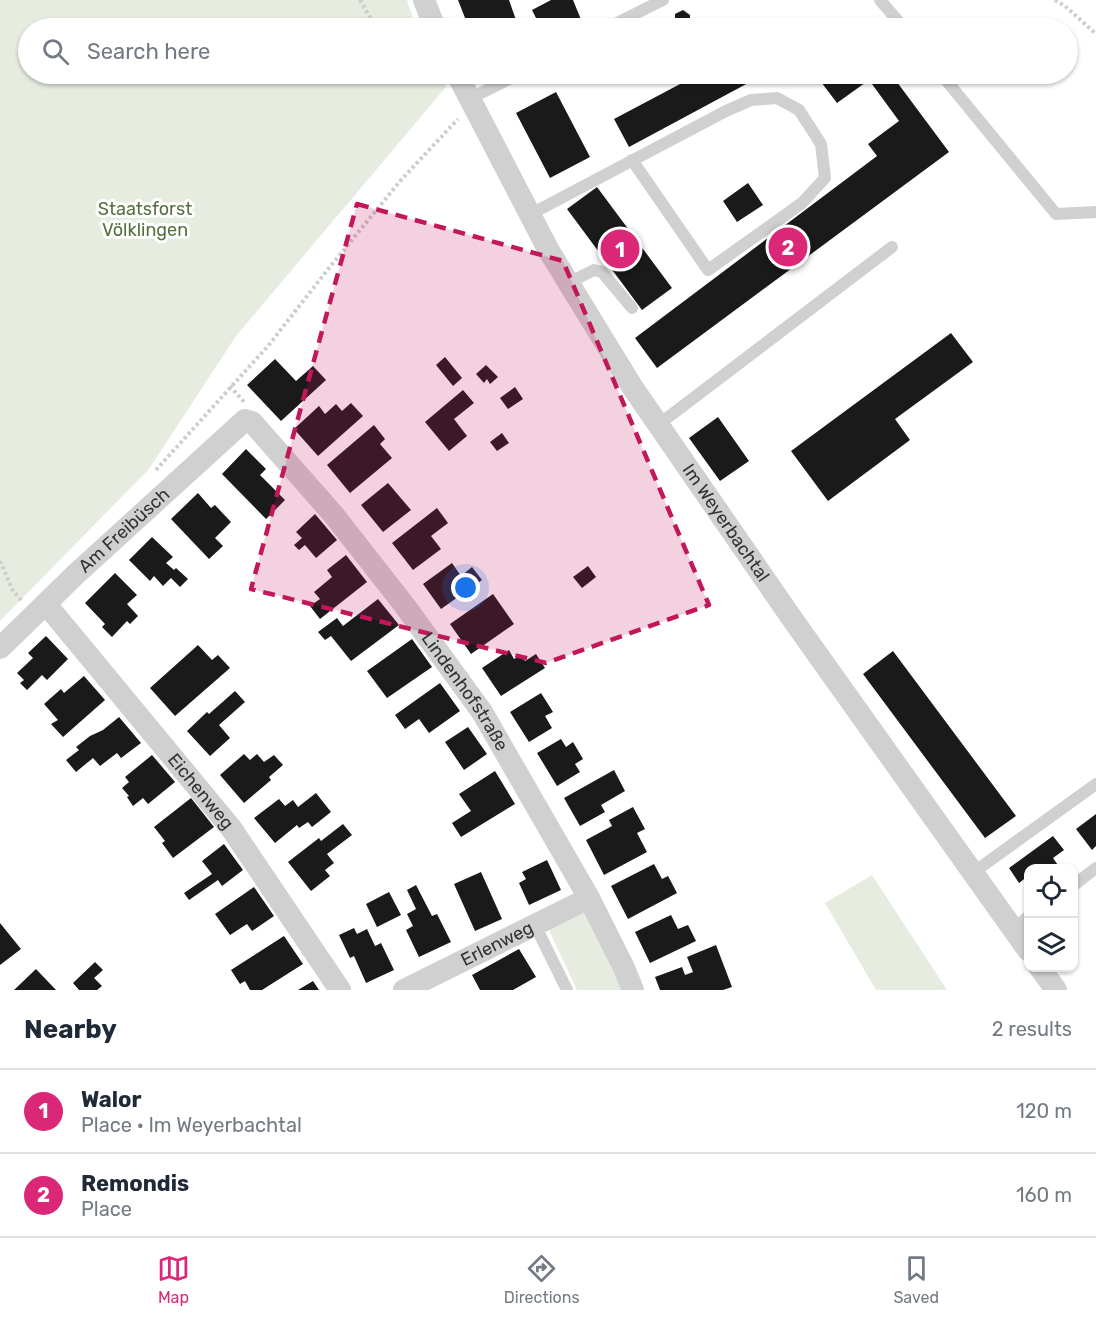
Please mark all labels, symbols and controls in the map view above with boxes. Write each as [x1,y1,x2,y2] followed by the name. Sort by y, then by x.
[18,18,1078,84] search box
[39,35,72,68] icon: search
[87,38,210,65] text: Search here
[98,198,192,241] park label: Staatsforst Völklingen
[768,224,808,270] pin: 2
[600,226,640,272] pin: 1
[678,460,774,586] street label: Im Weyerbachtal
[74,483,174,577] street label: Am Freibüsch
[451,573,480,602] your location
[417,628,513,755] street label: Lindenhofstraße
[163,749,239,834] street label: Eichenweg
[1024,864,1078,972] map controls
[1024,864,1078,918] button: locate
[457,916,537,971] street label: Erlenweg
[1024,918,1078,972] button: layers
[24,1014,117,1045] text: Nearby
[992,1017,1072,1041] text: 2 results
[81,1086,142,1113] text: Walor
[39,1099,48,1123] text: 1
[1016,1099,1072,1123] text: 120 m
[81,1113,302,1137] text: Place · Im Weyerbachtal
[81,1170,189,1197] text: Remondis
[37,1183,50,1207] text: 2
[1016,1183,1072,1207] text: 160 m
[81,1197,132,1221] text: Place
[157,1252,190,1307] tab: Map
[504,1252,580,1307] tab: Directions
[893,1252,939,1307] tab: Saved

